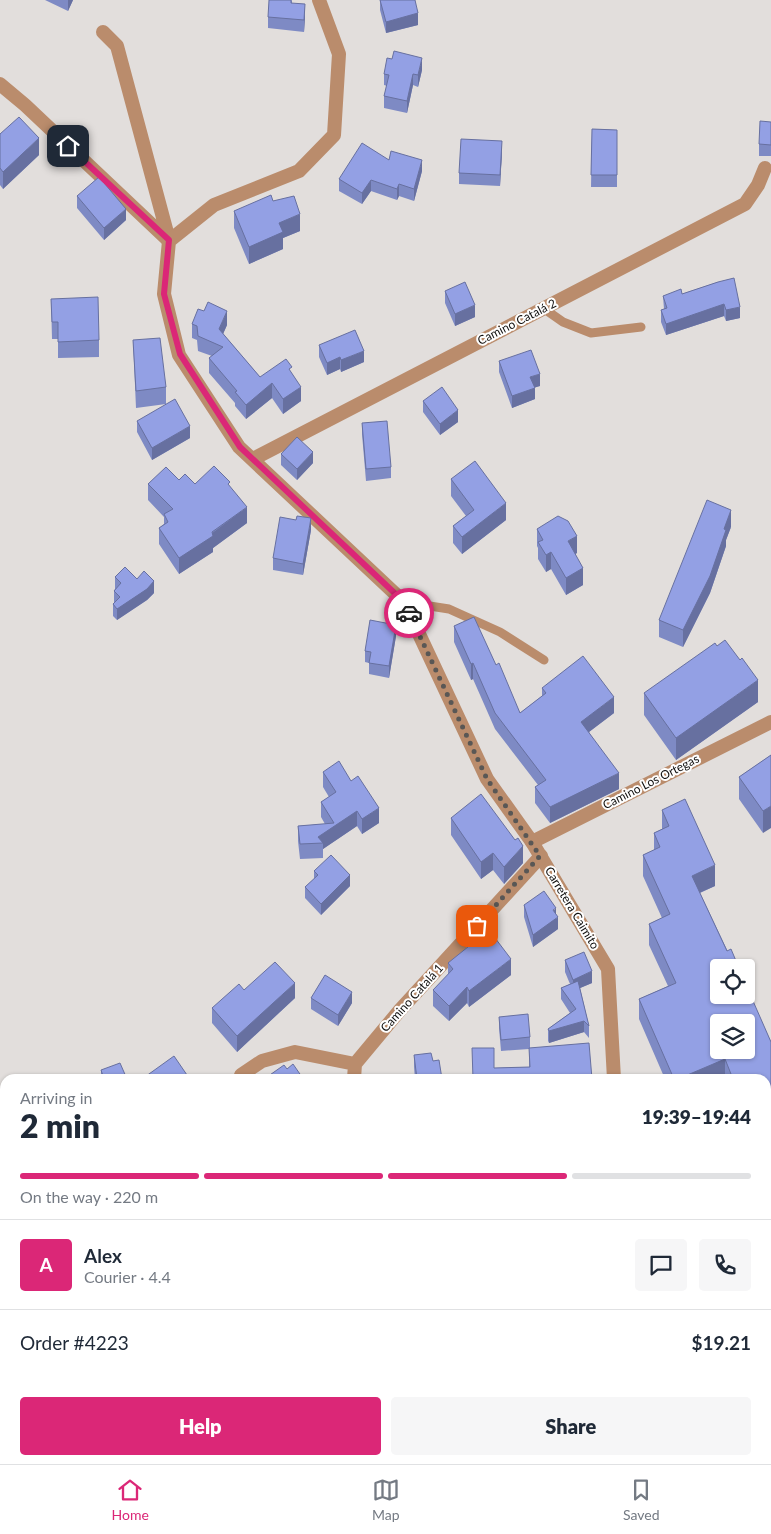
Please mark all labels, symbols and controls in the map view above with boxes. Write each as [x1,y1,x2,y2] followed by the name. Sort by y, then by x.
[47,125,89,167] pin
[54,132,82,160] icon: home
[475,295,559,348] street label: Camino Catalá 2
[384,588,434,638] courier
[395,599,423,627] icon: car
[600,751,701,812] street label: Camino Los Ortegas
[542,864,603,952] street label: Carretera Caimito
[456,905,498,947] pin
[463,912,491,940] icon: bag
[710,959,755,1059] map controls
[710,959,755,1004] button: locate
[377,961,446,1035] street label: Camino Catalá 1
[710,1014,755,1059] button: layers
[20,1088,93,1107] text: Arriving in
[642,1105,751,1128] text: 19:39–19:44
[20,1106,100,1145] text: 2 min
[20,1187,158,1206] text: On the way · 220 m
[635,1239,687,1291] button: chat
[699,1239,751,1291] button: phone
[84,1244,122,1267] text: Alex
[39,1253,53,1276] text: A
[84,1267,171,1286] text: Courier · 4.4
[20,1331,129,1354] text: Order #4223
[691,1331,751,1354] text: $19.21
[20,1397,381,1455] button: Help
[391,1397,751,1455] button: Share
[112,1476,149,1523] tab: Home
[372,1476,400,1523] tab: Map
[623,1476,659,1523] tab: Saved

